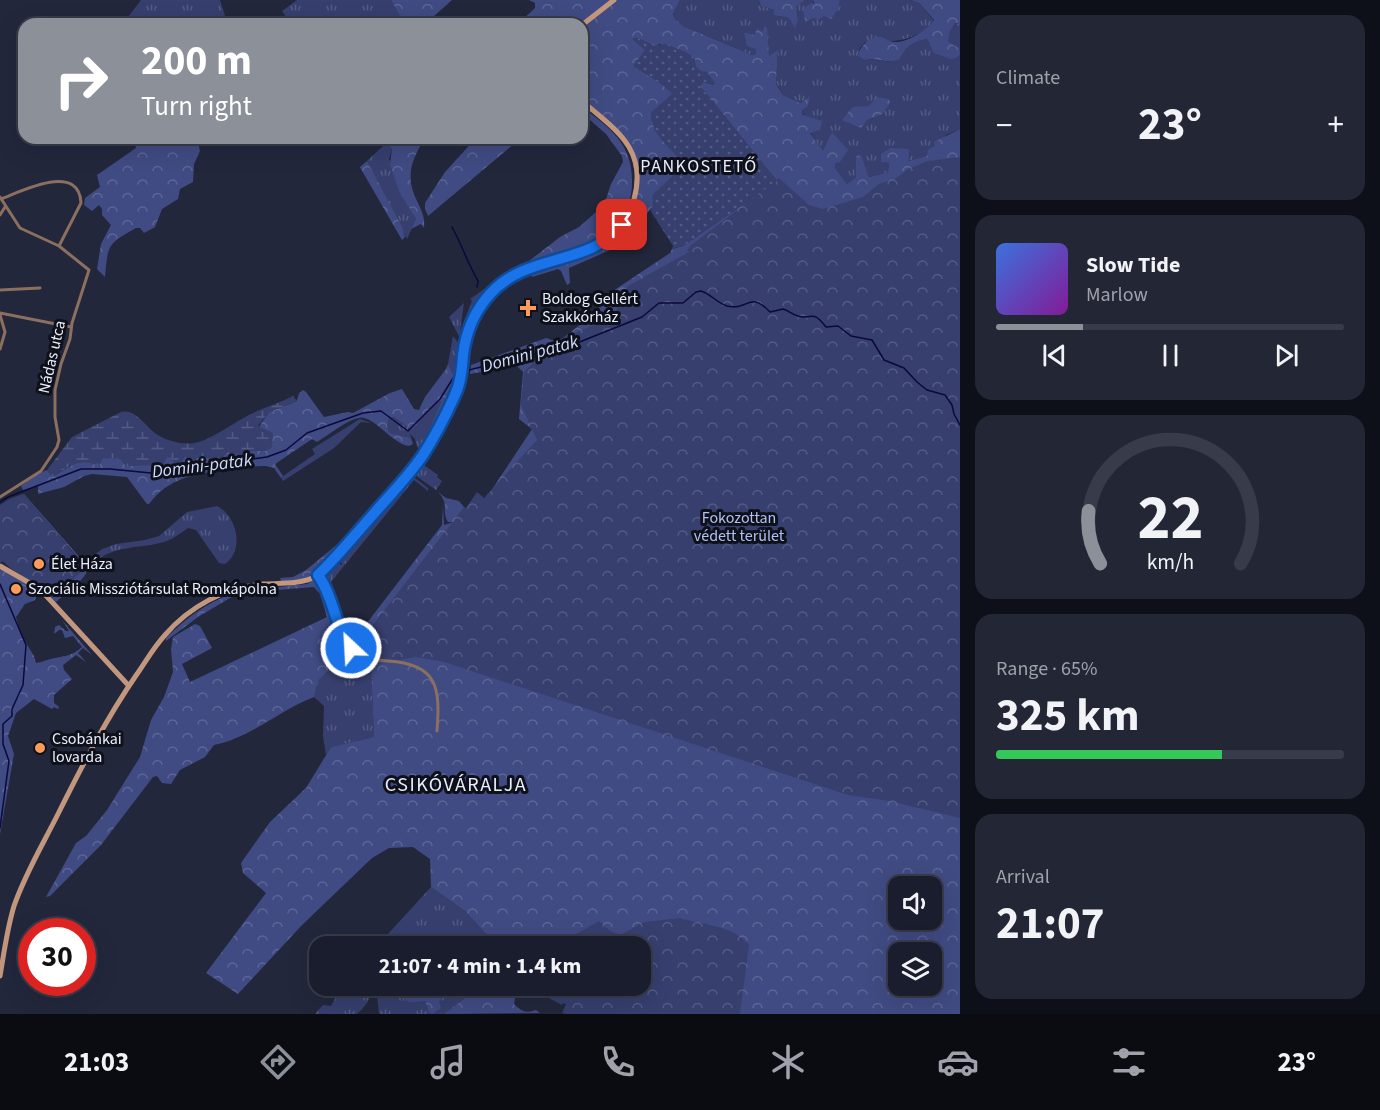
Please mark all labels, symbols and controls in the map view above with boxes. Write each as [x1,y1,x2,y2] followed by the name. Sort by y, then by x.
[141,31,252,91] text: 200 m
[42,42,120,120] icon: right
[996,64,1060,92] text: Climate
[141,87,252,126] text: Turn right
[1138,93,1202,157] text: 23°
[996,102,1012,149] text: −
[1328,102,1344,149] text: +
[640,154,758,179] district label: PANKOSTETŐ
[596,199,647,250] pin
[605,208,638,241] icon: arrive
[1086,249,1180,281] text: Slow Tide
[1086,281,1148,309] text: Marlow
[542,288,638,328] place label: Boldog Gellért Szakkórház
[519,299,537,317] marker: Boldog Gellért Szakkórház
[33,318,71,396] street label: Nádas utca
[479,329,581,379] water label: Domini patak
[1038,339,1071,372] icon: previous
[1154,339,1187,372] icon: pause
[1270,339,1303,372] icon: next
[150,447,254,485] water label: Domini-patak
[1137,474,1203,563] text: 22
[694,507,785,547] park label: Fokozottan védett terület
[1146,547,1194,578] text: km/h
[51,553,113,575] place label: Élet Háza
[32,557,46,571] marker: Élet Háza
[28,578,277,600] place label: Szociális Missziótársulat Romkápolna
[9,582,23,596] marker: Szociális Missziótársulat Romkápolna
[319,616,383,680] position arrow
[996,655,1097,683] text: Range · 65%
[996,684,1140,748] text: 325 km
[52,728,122,768] place label: Csobánkai lovarda
[33,741,47,755] marker: Csobánkai lovarda
[385,771,527,799] district label: CSIKÓVÁRALJA
[996,863,1050,891] text: Arrival
[888,876,942,996] map controls
[888,876,942,930] button: sound
[996,892,1105,956] text: 21:07
[18,918,96,996] speed limit sign: 30
[888,942,942,996] button: layers
[379,950,581,982] text: 21:07 · 4 min · 1.4 km
[257,1041,299,1083] icon: directions
[427,1041,469,1083] icon: music
[597,1041,639,1083] icon: phone
[767,1041,809,1083] icon: climate
[937,1041,979,1083] icon: car
[1108,1041,1150,1083] icon: filters
[64,1043,129,1082] text: 21:03
[1278,1043,1316,1082] text: 23°

